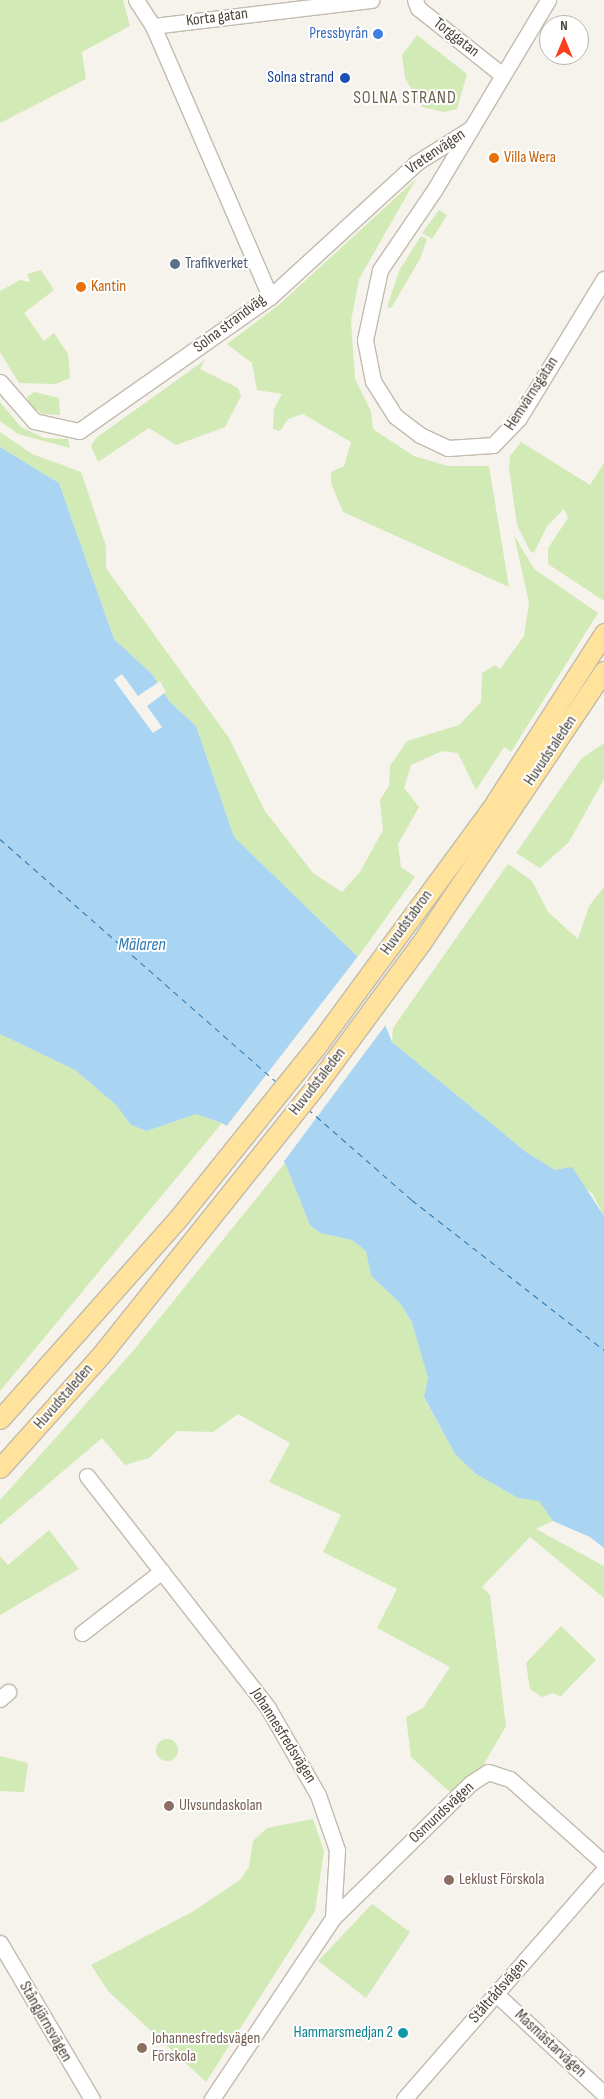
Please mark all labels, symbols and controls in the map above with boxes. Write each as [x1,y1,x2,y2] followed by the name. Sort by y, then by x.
[185,5,249,31] street label: Korta gatan
[429,14,483,62] street label: Torggatan
[539,15,589,65] north arrow
[560,17,568,34] text: N
[309,24,368,44] place label: Pressbyrån
[372,28,384,40] marker: Pressbyrån
[267,68,334,88] place label: Solna strand
[338,71,352,85] marker: Solna strand
[352,87,458,109] district label: SOLNA STRAND
[403,125,469,179] street label: Vretenvägen
[504,148,556,168] place label: Villa Wera
[488,152,500,164] marker: Villa Wera
[185,254,248,274] place label: Trafikverket
[169,258,181,270] marker: Trafikverket
[91,277,126,297] place label: Kantin
[75,281,87,293] marker: Kantin
[190,291,270,357] street label: Solna strandväg
[501,353,563,435] street label: Hemvärnsgatan
[521,712,581,790] street label: Huvudstaleden
[377,887,437,959] street label: Huvudstabron
[118,934,166,956] water label: Mälaren
[286,1044,350,1120] street label: Huvudstaleden
[30,1360,98,1434] street label: Huvudstaleden
[246,1685,320,1787] street label: Johannesfredsvägen
[406,1778,478,1848] street label: Osmundsvägen
[179,1796,262,1816] place label: Ulvsundaskolan
[163,1800,175,1812] marker: Ulvsundaskolan
[459,1870,544,1890] place label: Leklust Förskola
[443,1874,455,1886] marker: Leklust Förskola
[465,1954,533,2028] street label: Ståltrådsvägen
[14,1979,76,2065] street label: Stångjärnsvägen
[510,2006,590,2082] street label: Masmästarvägen
[294,2023,393,2043] place label: Hammarsmedjan 2
[397,2027,409,2039] marker: Hammarsmedjan 2
[152,2029,260,2067] place label: Johannesfredsvägen Förskola
[136,2042,148,2054] marker: Johannesfredsvägen Förskola

